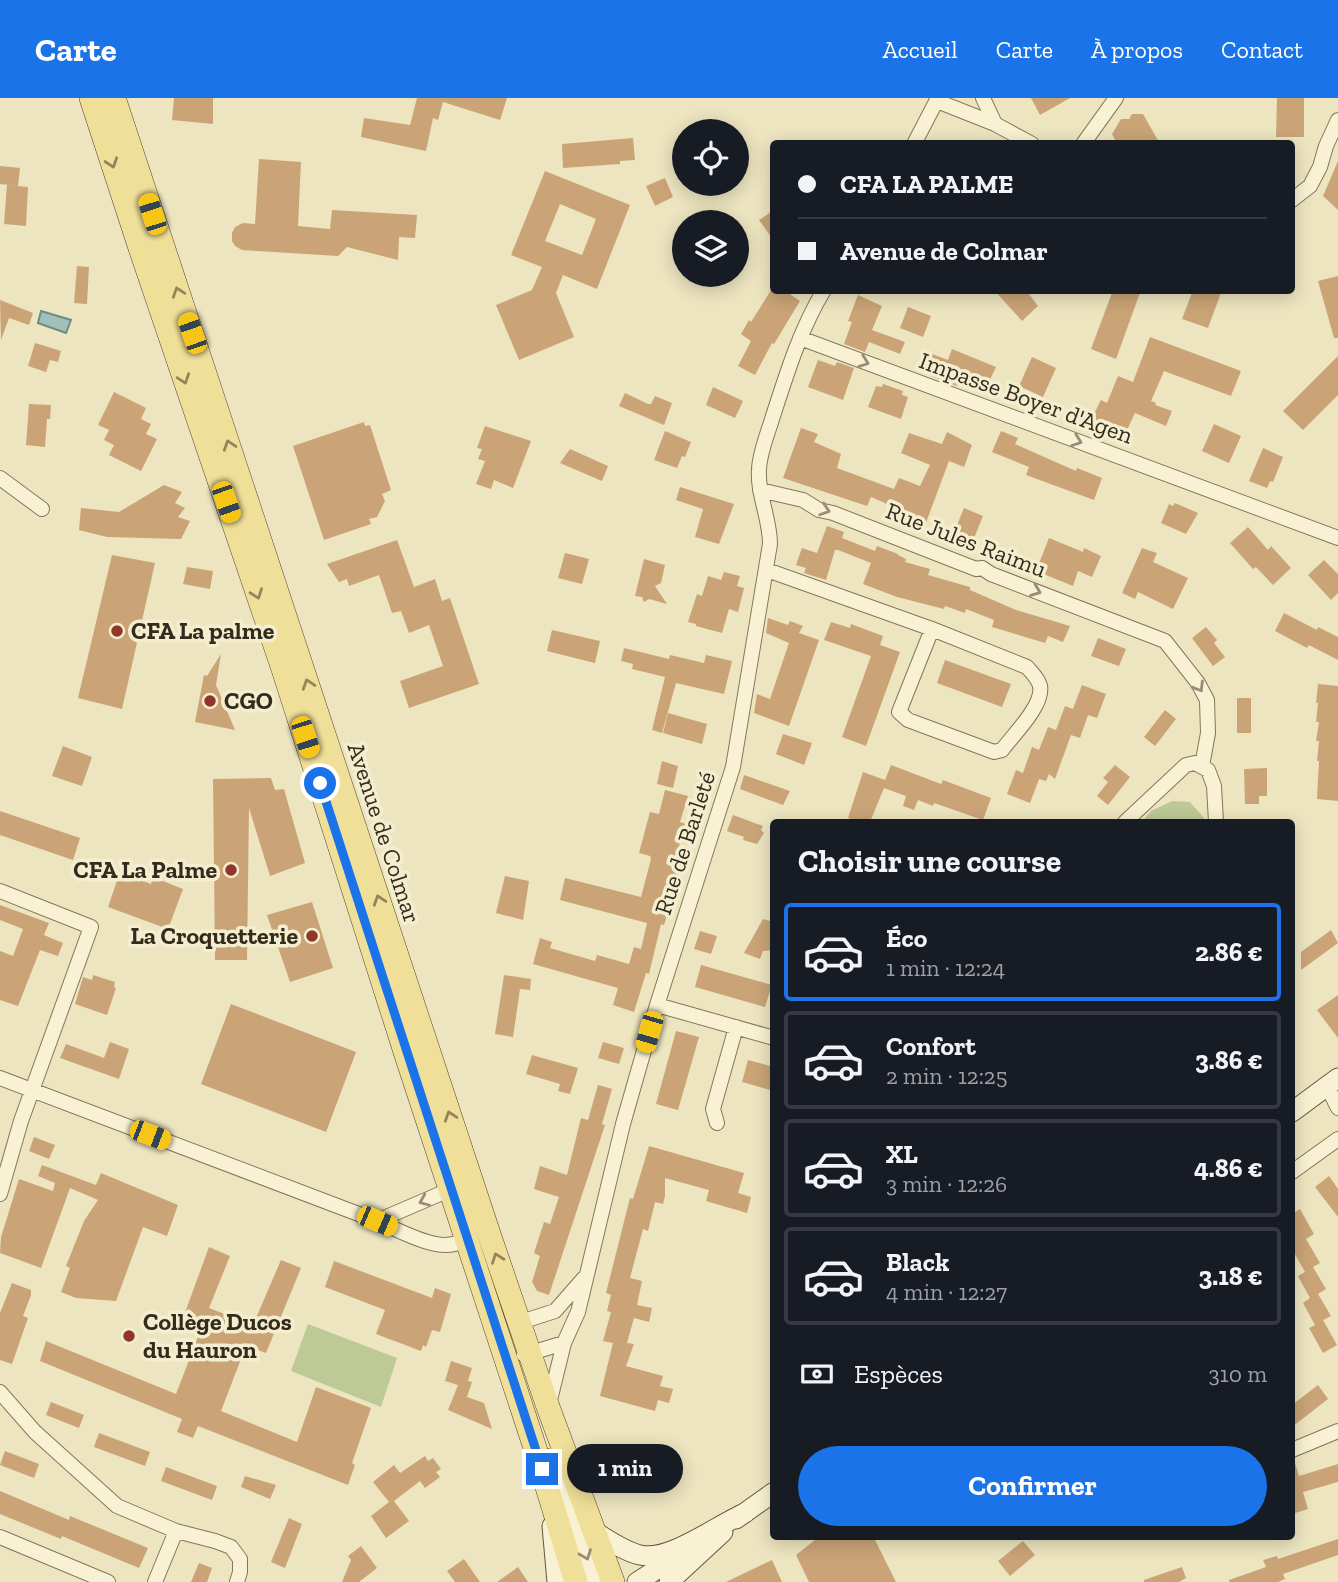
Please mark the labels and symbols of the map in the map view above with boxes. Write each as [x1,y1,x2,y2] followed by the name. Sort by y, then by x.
[104,156,118,169] one-way arrow
[136,191,169,237] car
[172,286,186,298] one-way arrow
[176,310,209,356] car
[915,345,1137,450] street label: Impasse Boyer d'Agen
[857,354,869,368] one-way arrow
[176,372,190,384] one-way arrow
[1071,433,1083,447] one-way arrow
[223,439,237,451] one-way arrow
[210,479,243,525] car
[882,496,1051,584] street label: Rue Jules Raimu
[818,502,830,517] one-way arrow
[1029,583,1041,597] one-way arrow
[248,588,262,600] one-way arrow
[131,616,275,645] place label: CFA La palme
[109,623,125,639] marker: CFA La palme
[302,678,316,690] one-way arrow
[1191,680,1204,693] one-way arrow
[224,686,273,715] place label: CGO
[202,693,218,709] marker: CGO
[289,714,322,760] car
[342,739,427,927] street label: Avenue de Colmar
[304,767,336,799] route start
[648,768,721,918] street label: Rue de Barleté
[73,855,217,884] place label: CFA La Palme
[223,862,239,878] marker: CFA La Palme
[373,894,387,907] one-way arrow
[130,921,298,950] place label: La Croquetterie
[304,928,320,944] marker: La Croquetterie
[634,1009,665,1055] car
[444,1110,458,1123] one-way arrow
[127,1118,174,1152] car
[419,1193,431,1207] one-way arrow
[354,1203,401,1239] car
[492,1252,506,1264] one-way arrow
[143,1307,292,1364] place label: Collège Ducos du Hauron
[121,1328,137,1344] marker: Collège Ducos du Hauron
[566,1444,682,1494] callout: 1 min
[526,1453,558,1485] route end
[578,1549,592,1561] one-way arrow

